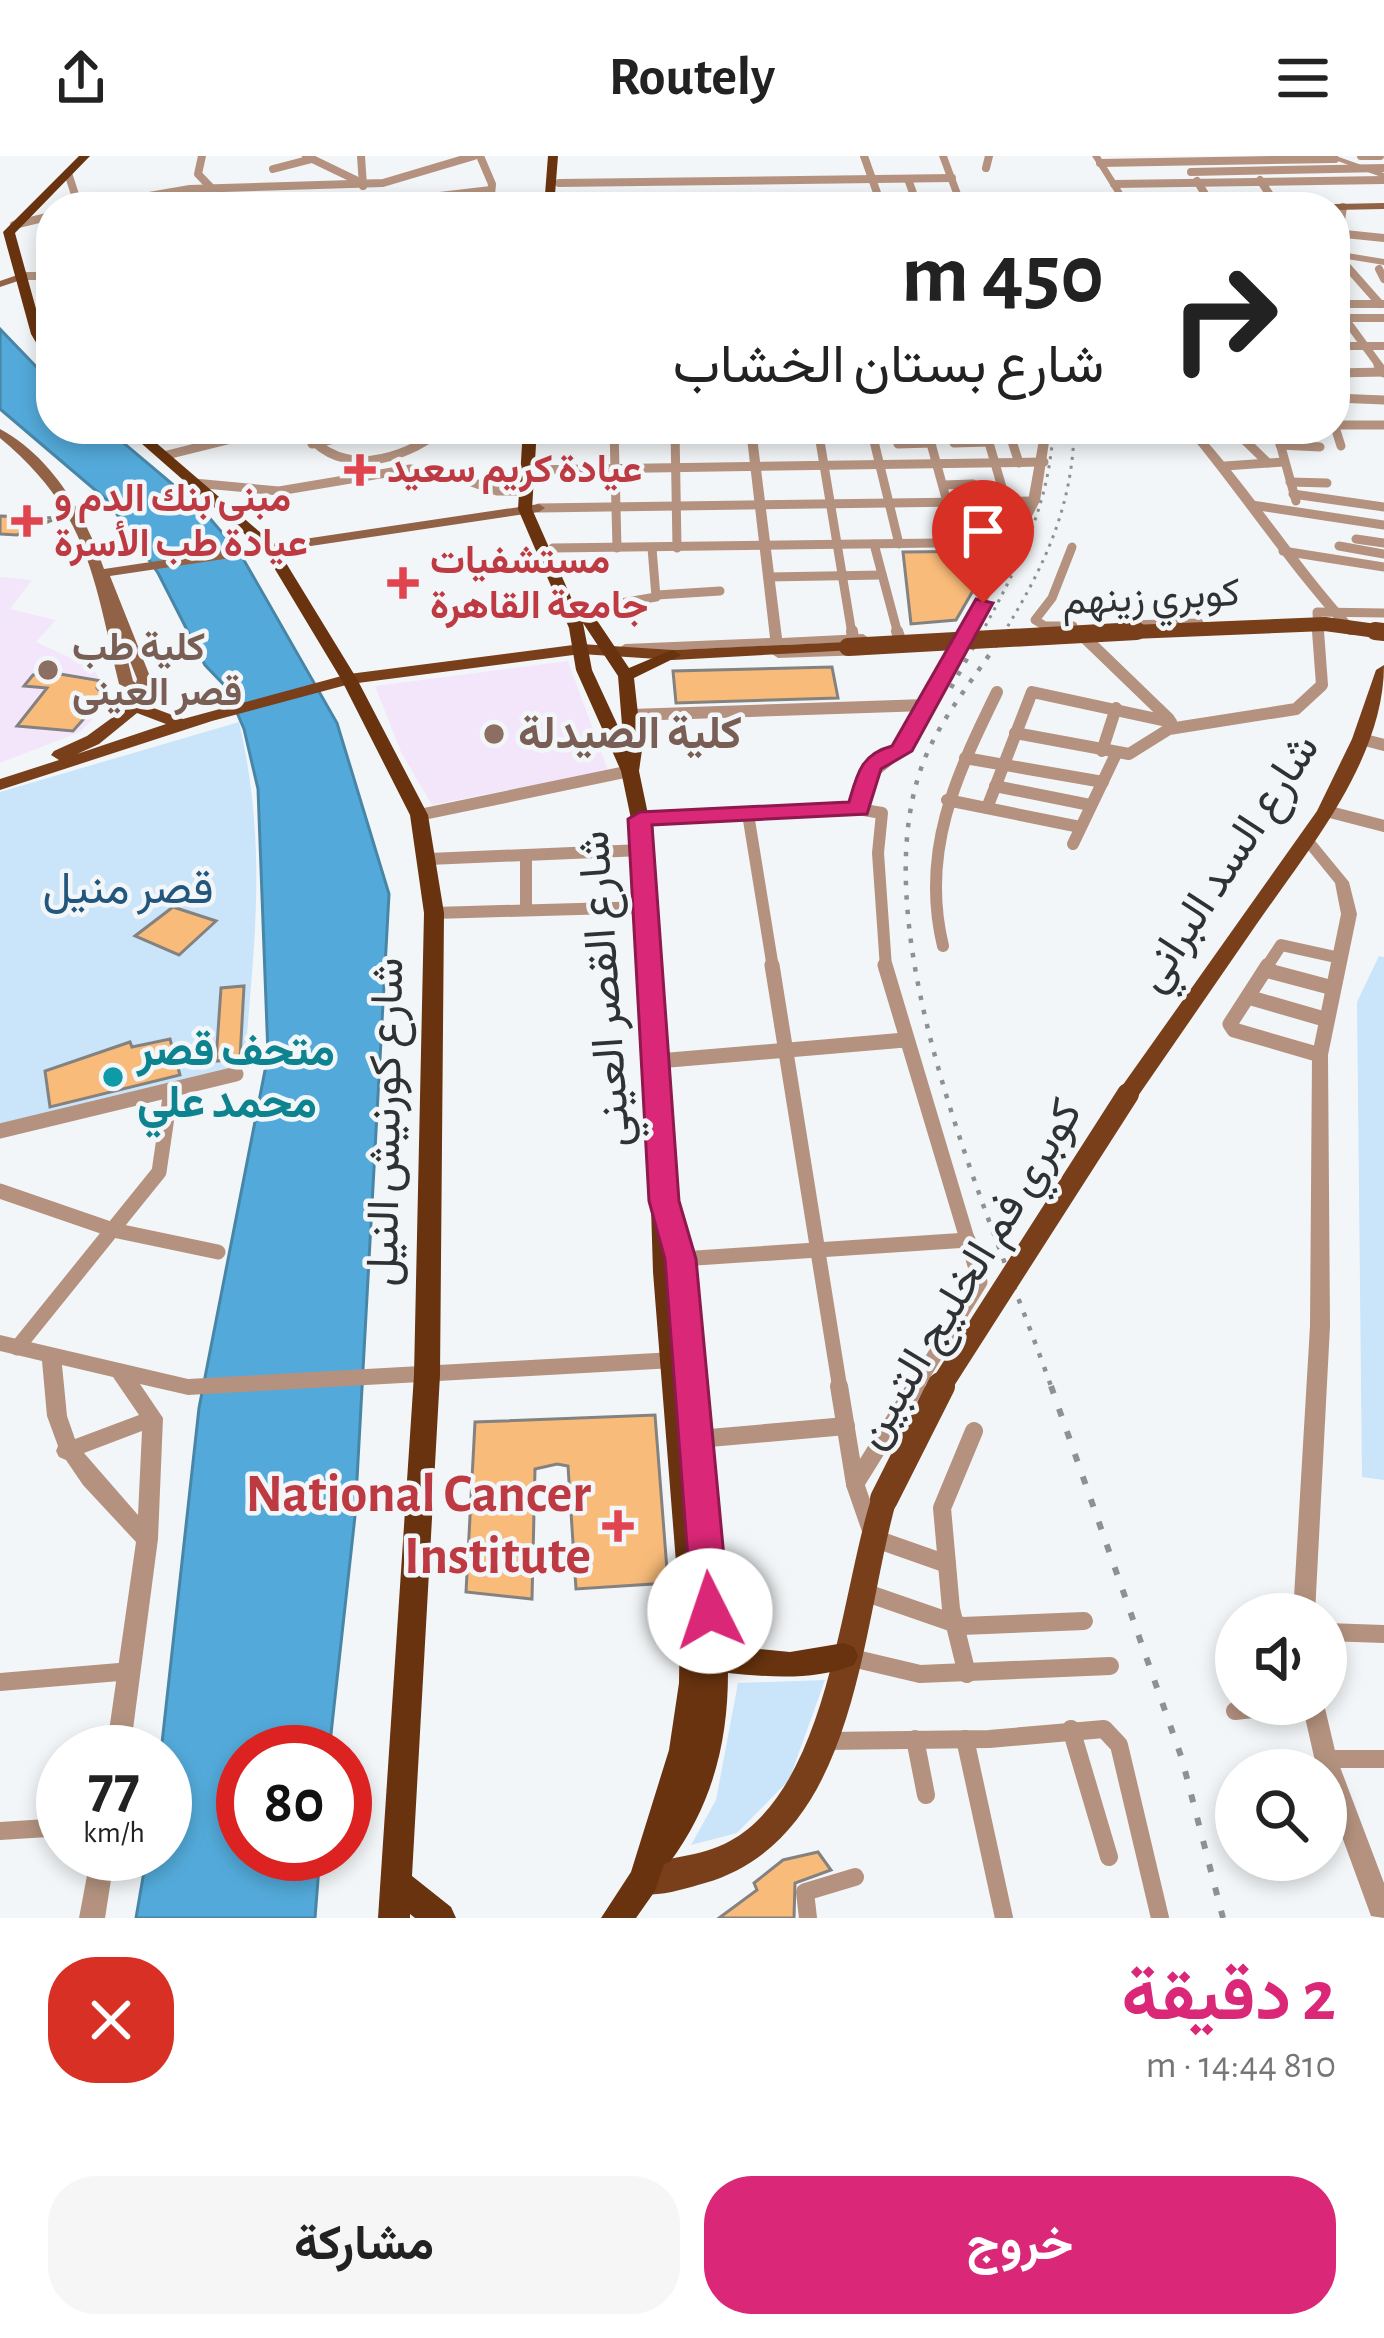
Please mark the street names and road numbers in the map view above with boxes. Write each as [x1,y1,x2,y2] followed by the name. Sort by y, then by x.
[1061,574,1241,632] street label: كوبري زينهم
[1128,726,1338,1006] street label: شارع السد البراني
[571,828,650,1149] street label: شارع القصر العيني
[361,957,417,1287] street label: شارع كورنيش النيل
[847,1092,1101,1462] street label: كوبري فم الخليج التبين

